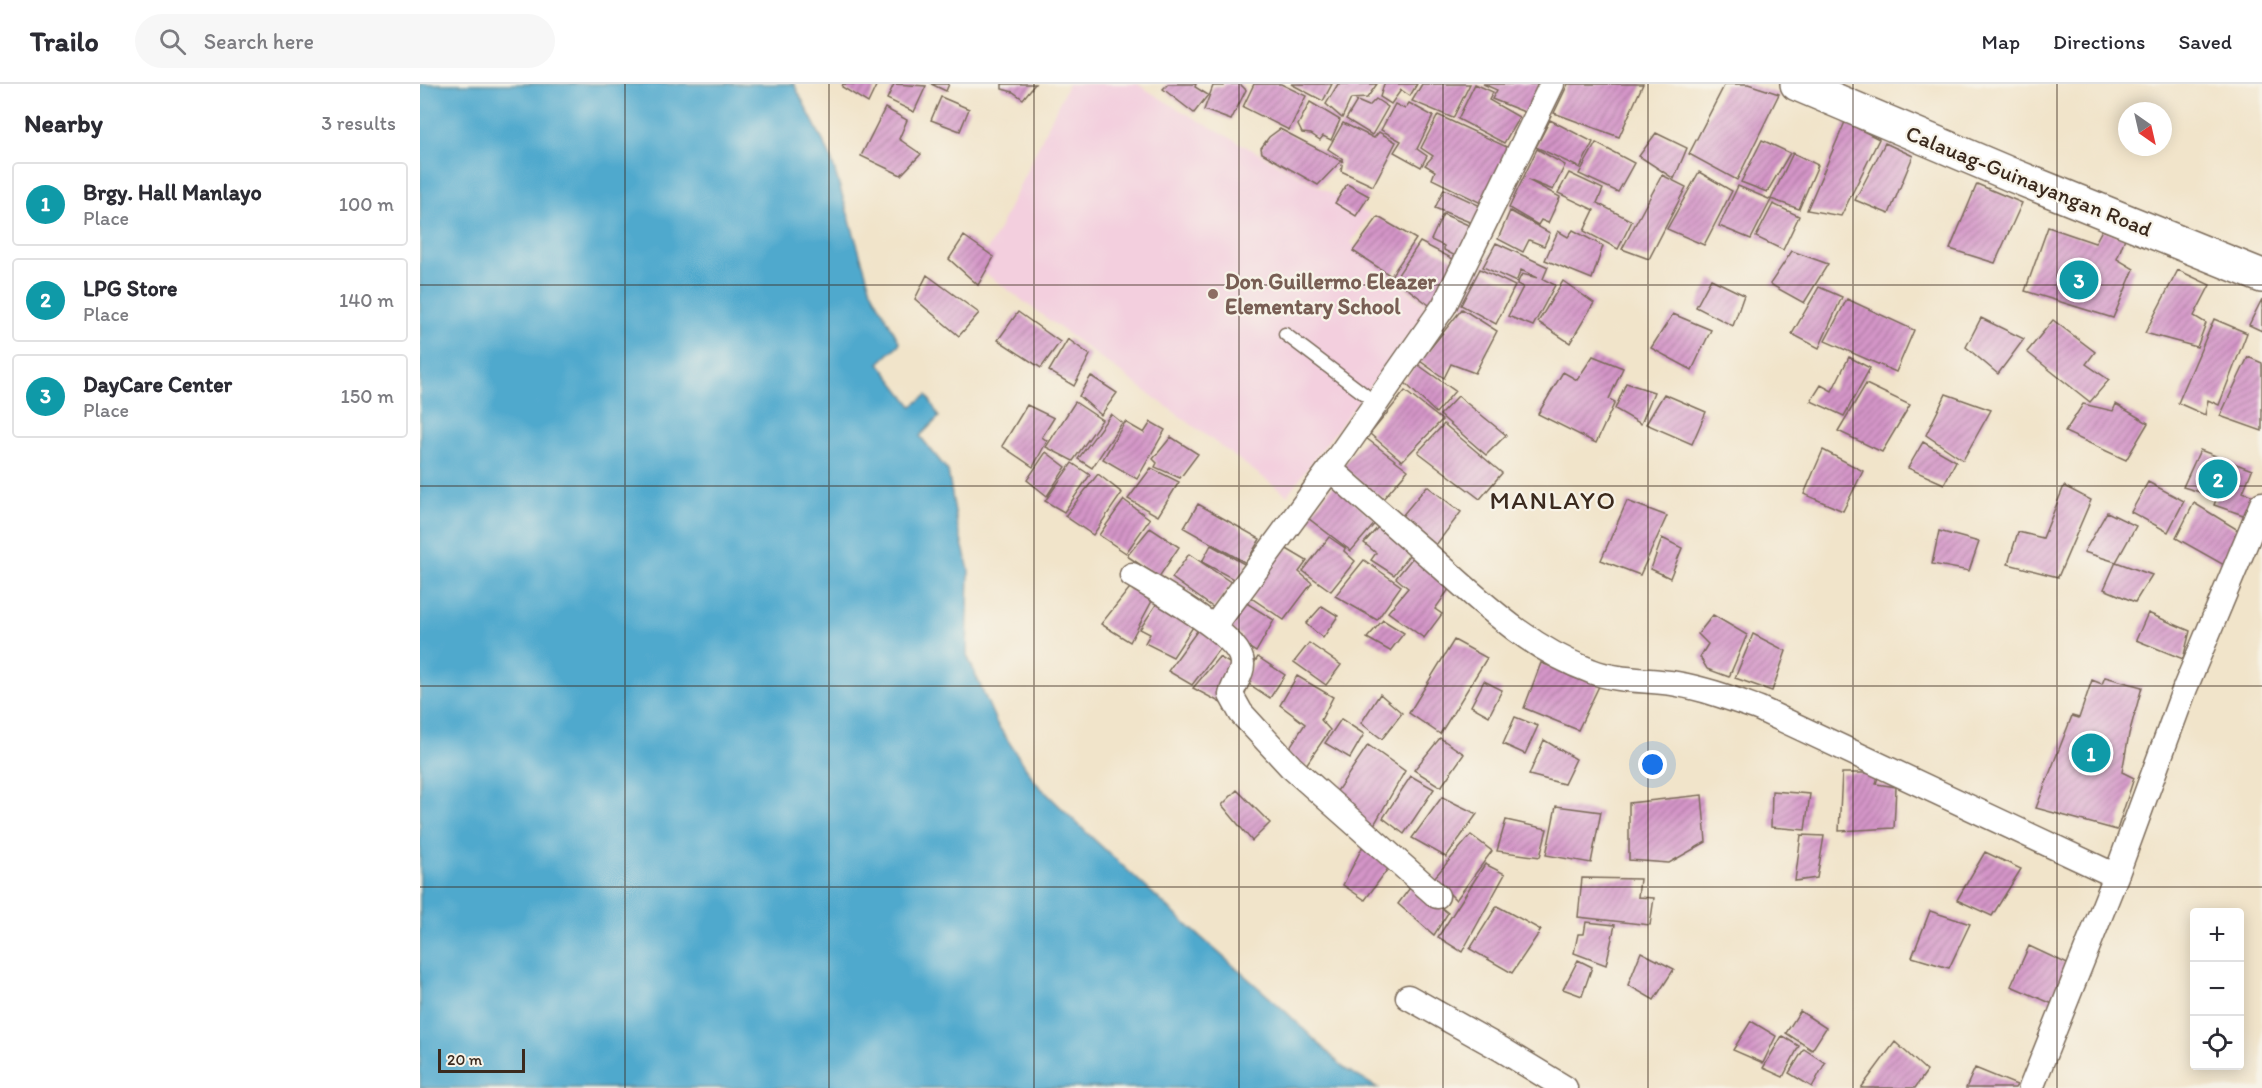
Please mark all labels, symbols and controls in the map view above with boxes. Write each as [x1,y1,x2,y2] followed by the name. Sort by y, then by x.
[135,14,555,68] search box
[30,24,99,58] text: Trailo
[156,25,189,58] icon: search
[204,28,314,55] text: Search here
[1982,29,2020,54] text: Map
[2053,29,2145,54] text: Directions
[2178,29,2232,54] text: Saved
[2118,102,2172,156] north arrow
[24,107,103,139] text: Nearby
[321,111,396,135] text: 3 results
[1902,119,2156,243] street label: Calauag-Guinayangan Road
[83,179,262,206] text: Brgy. Hall Manlayo
[41,192,50,216] text: 1
[339,192,394,216] text: 100 m
[83,206,129,230] text: Place
[2060,258,2098,302] pin: 3
[1225,268,1437,320] place label: Don Guillermo Eleazer Elementary School
[83,275,177,302] text: LPG Store
[1206,287,1220,301] marker: Don Guillermo Eleazer Elementary School
[40,288,51,312] text: 2
[339,288,394,312] text: 140 m
[83,302,129,326] text: Place
[83,371,232,398] text: DayCare Center
[40,384,51,408] text: 3
[341,384,394,408] text: 150 m
[83,398,129,422] text: Place
[2198,456,2238,502] pin: 2
[1489,484,1617,516] district label: MANLAYO
[2072,730,2110,776] pin: 1
[1638,750,1667,779] your location
[2190,908,2244,1070] map controls
[2190,908,2244,962] button: +
[2190,962,2244,1016] button: −
[2190,1016,2244,1070] button: locate
[438,1046,525,1074] scale bar
[447,1050,482,1069] text: 20 m

